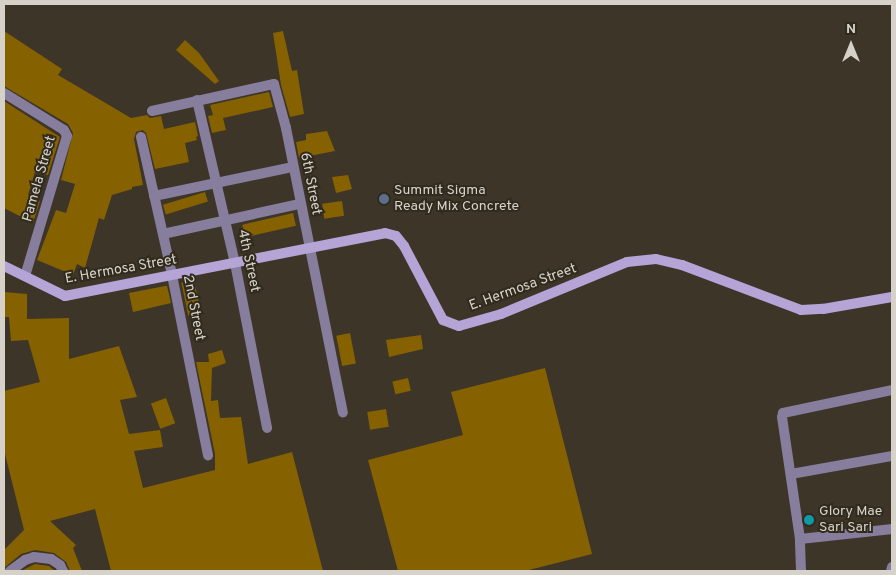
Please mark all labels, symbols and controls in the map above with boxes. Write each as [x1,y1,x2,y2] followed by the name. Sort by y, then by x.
[826,20,876,70] north arrow
[846,21,856,38] text: N
[20,134,60,224] street label: Pamela Street
[296,151,324,217] street label: 6th Street
[394,183,519,216] place label: Summit Sigma Ready Mix Concrete
[378,193,390,205] marker: Summit Sigma Ready Mix Concrete
[233,228,263,294] street label: 4th Street
[64,252,178,288] street label: E. Hermosa Street
[467,261,579,315] street label: E. Hermosa Street
[178,274,208,342] street label: 2nd Street
[819,504,882,536] place label: Glory Mae Sari Sari
[803,514,815,526] marker: Glory Mae Sari Sari

